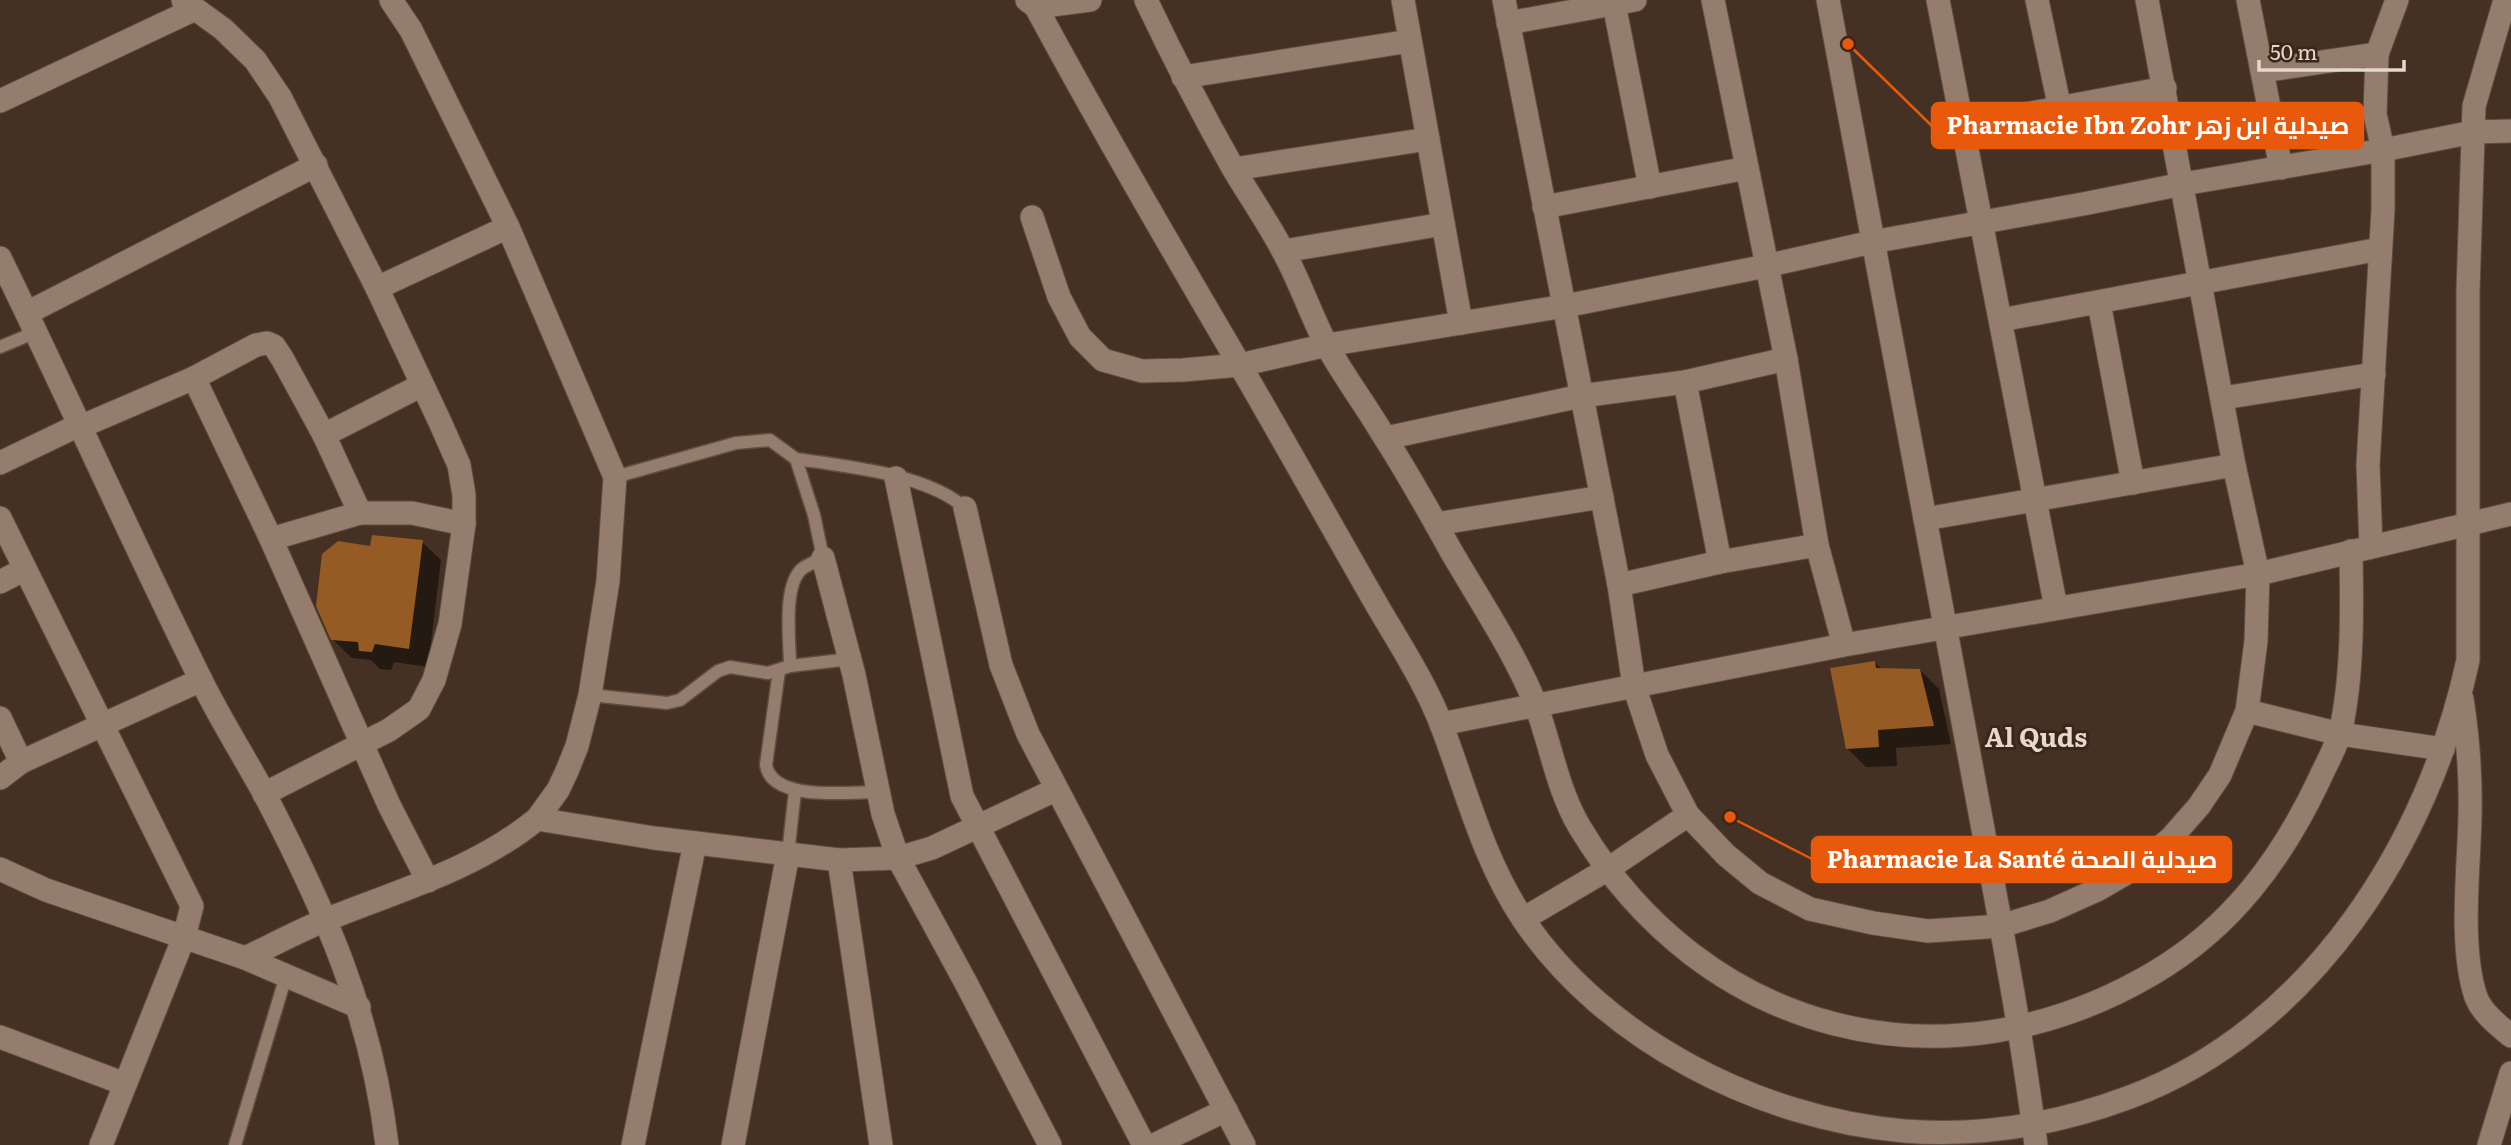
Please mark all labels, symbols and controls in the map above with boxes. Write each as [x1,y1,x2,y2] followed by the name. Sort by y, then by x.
[2259,28,2404,72] scale bar
[2270,35,2317,66] text: 50 m
[1932,103,2363,148] callout: Pharmacie Ibn Zohr صيدلية ابن زهر
[1947,106,2349,141] text: Pharmacie Ibn Zohr صيدلية ابن زهر
[1985,716,2087,755] district label: Al Quds
[1812,837,2231,882] callout: Pharmacie La Santé صيدلية الصحة
[1827,840,2217,875] text: Pharmacie La Santé صيدلية الصحة

